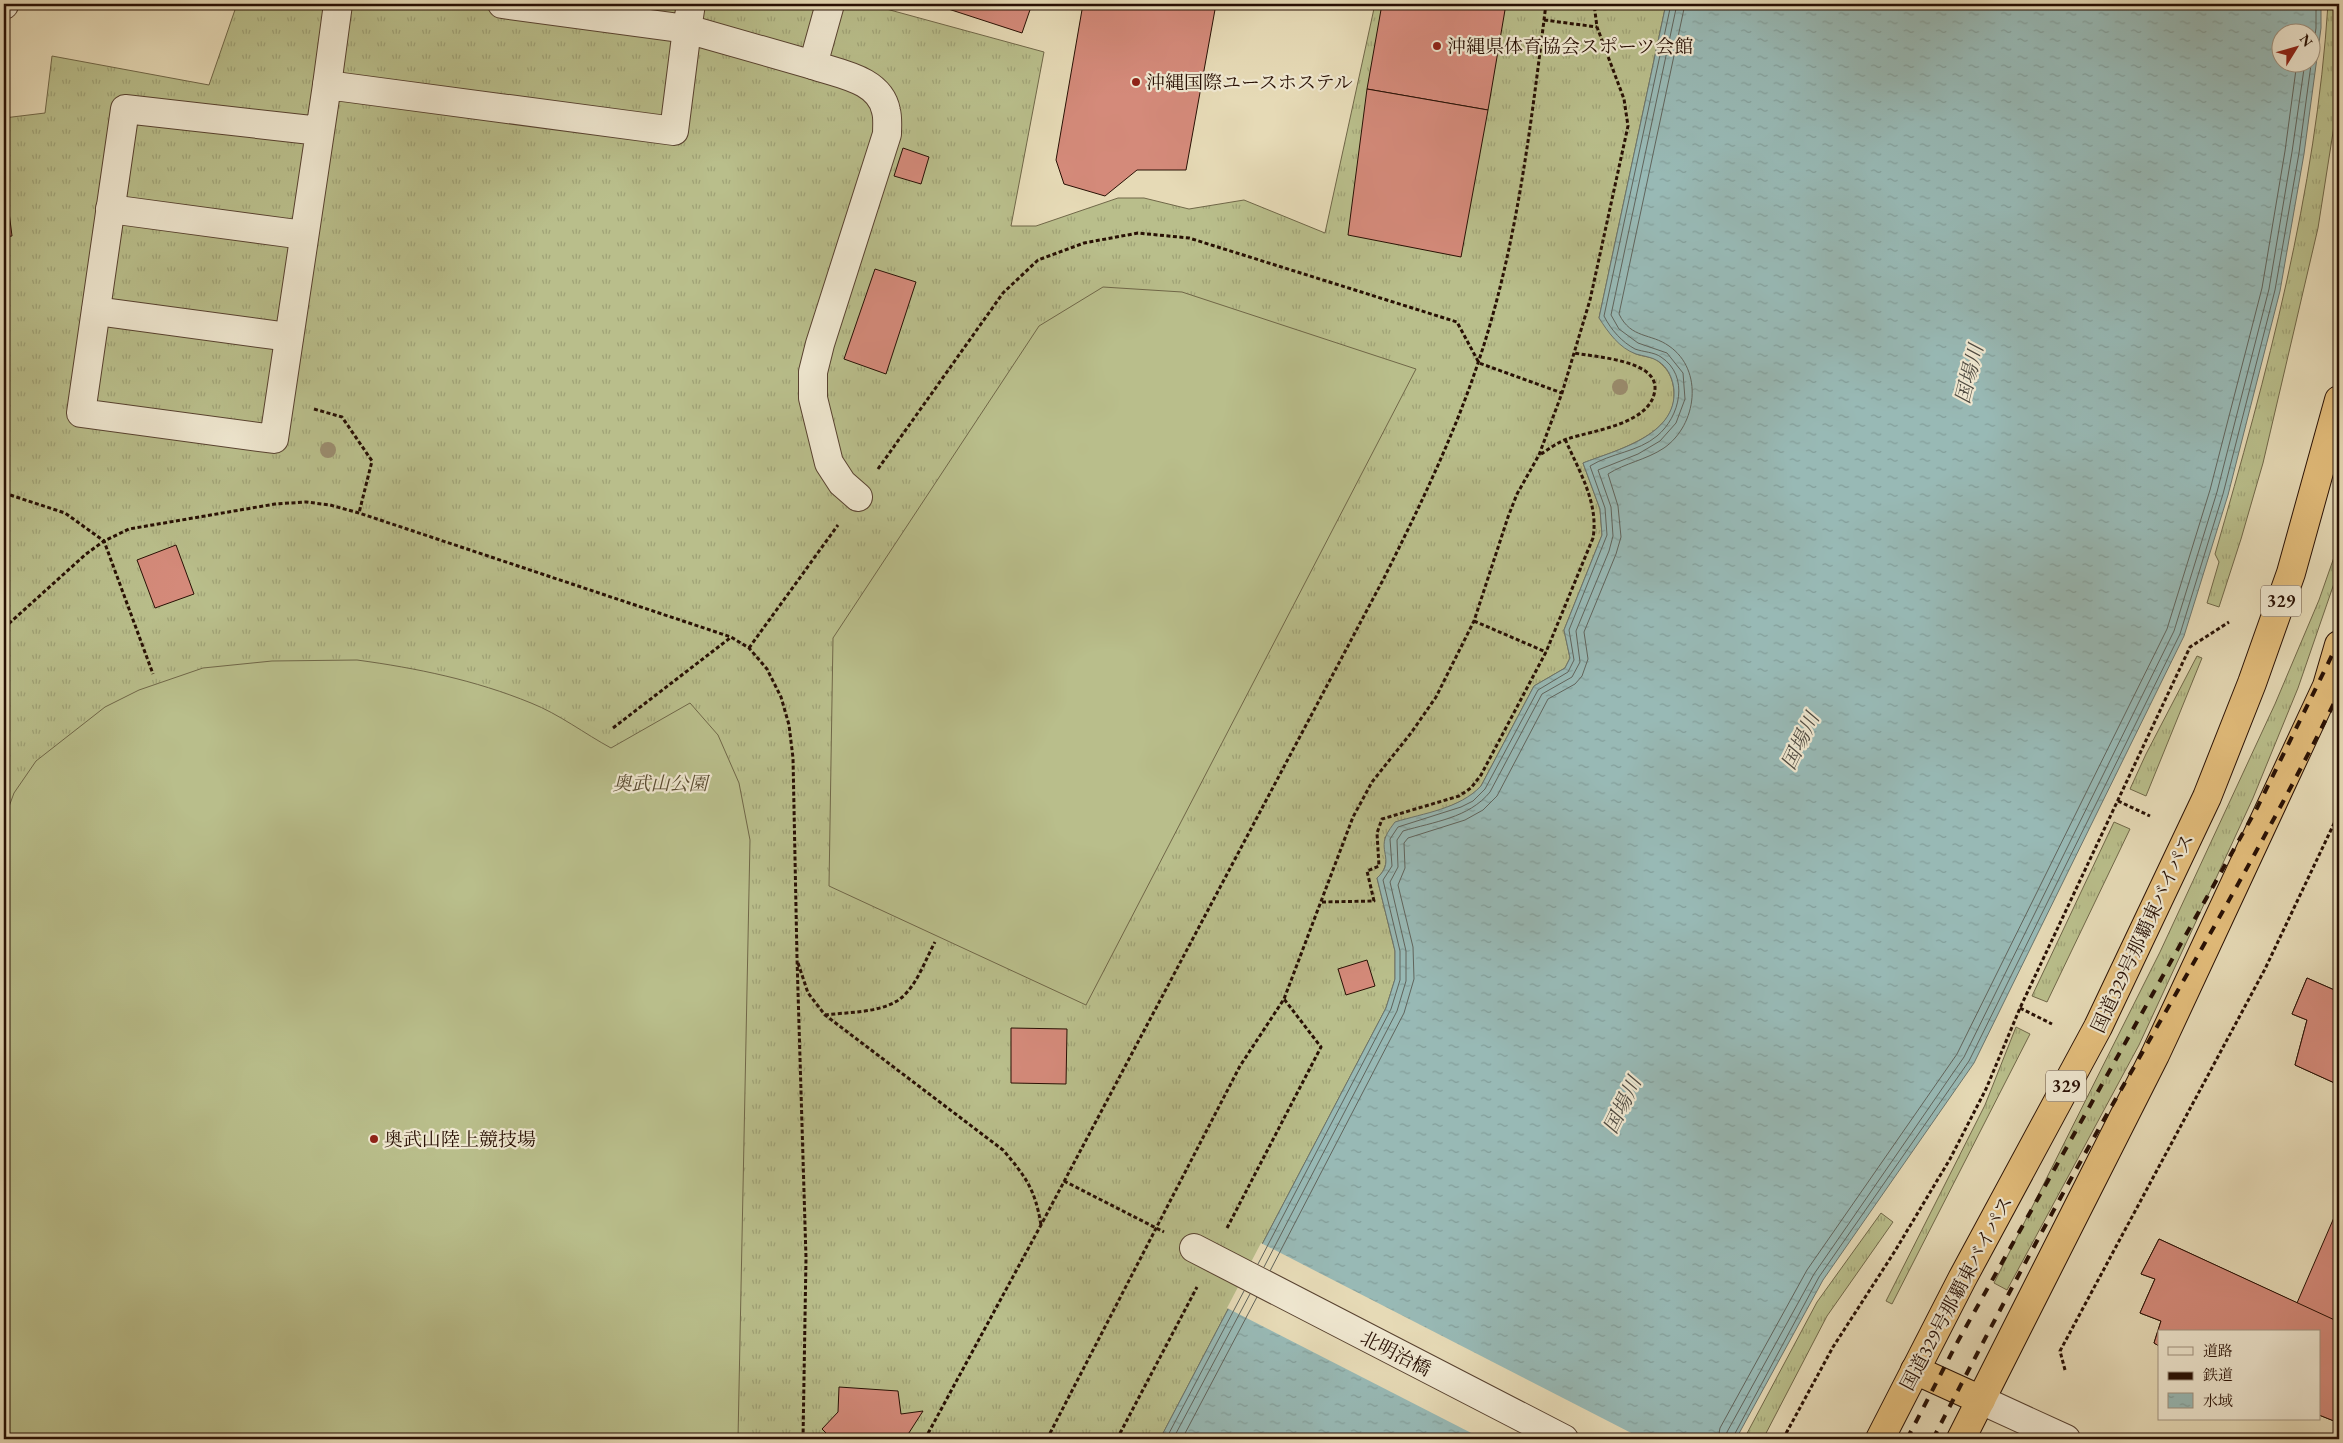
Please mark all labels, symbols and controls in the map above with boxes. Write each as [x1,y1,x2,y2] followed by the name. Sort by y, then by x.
[2270,22,2320,72] north arrow
[2296,30,2317,51] text: N
[1447,34,1693,59] place label: 沖縄県体育協会スポーツ会館
[1431,40,1443,52] marker: 沖縄県体育協会スポーツ会館
[1146,70,1353,95] place label: 沖縄国際ユースホステル
[1130,76,1142,88] marker: 沖縄国際ユースホステル
[1949,340,1989,406] water label: 国場川
[2261,586,2301,616] road number: 329
[1775,707,1826,774] water label: 国場川
[612,771,710,796] park label: 奥武山公園
[2085,830,2200,1037] street label: 国道329号那覇東バイパス
[2046,1070,2086,1102] road number: 329
[1597,1071,1648,1138] water label: 国場川
[384,1127,536,1152] place label: 奥武山陸上競技場
[368,1133,380,1145] marker: 奥武山陸上競技場
[1894,1192,2018,1395] street label: 国道329号那覇東バイパス
[1356,1325,1435,1382] street label: 北明治橋
[2158,1330,2320,1420] legend
[2203,1341,2233,1360] text: 道路
[2203,1365,2233,1384] text: 鉄道
[2203,1391,2233,1410] text: 水域

